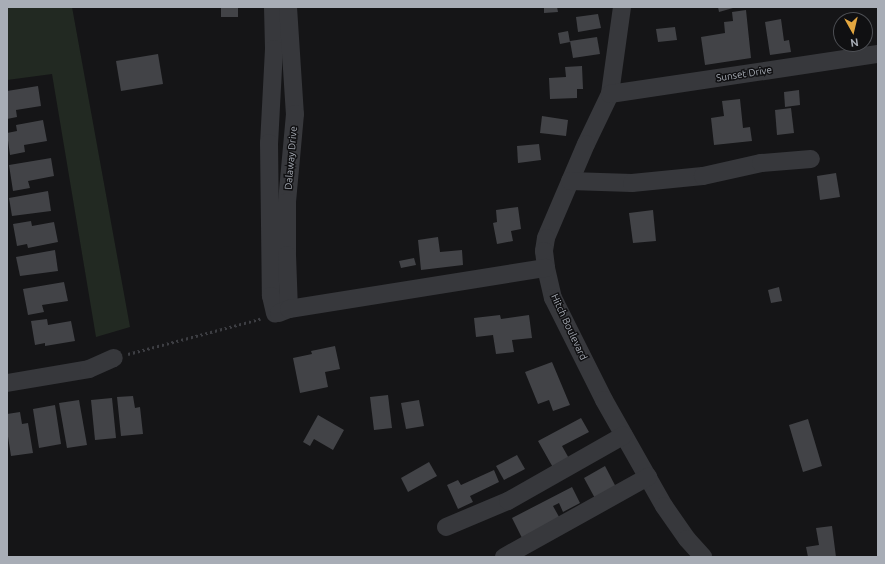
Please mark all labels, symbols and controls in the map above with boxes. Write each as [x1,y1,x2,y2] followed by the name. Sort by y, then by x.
[833,12,873,52] north arrow
[850,36,859,49] text: N
[715,64,773,84] street label: Sunset Drive
[282,126,300,190] street label: Dalaway Drive
[548,292,590,362] street label: Hitch Boulevard

